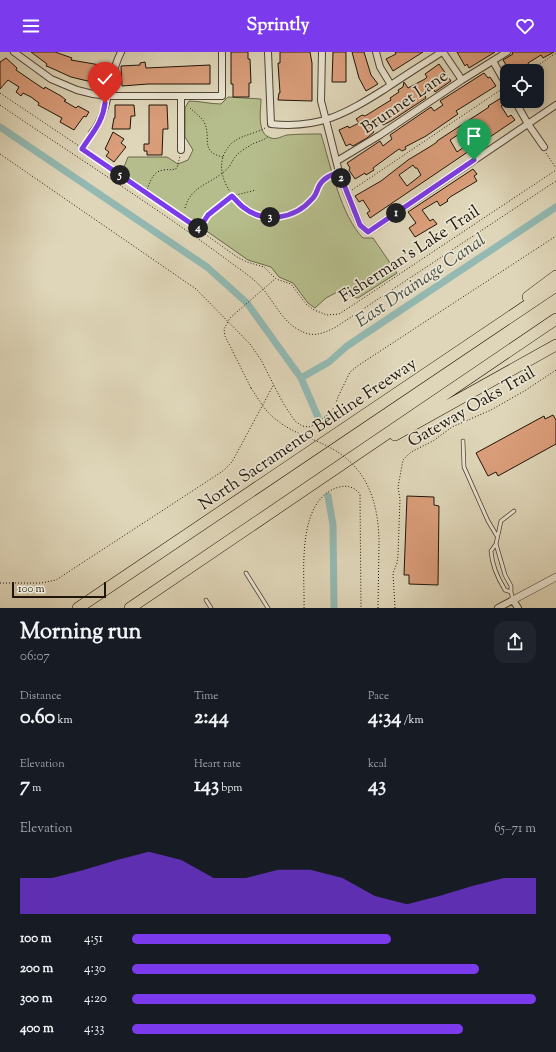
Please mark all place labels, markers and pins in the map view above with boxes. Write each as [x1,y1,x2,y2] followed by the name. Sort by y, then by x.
[88,62,122,103] pin
[457,119,491,160] pin
[110,165,130,185] pin: 5
[331,168,351,188] pin: 2
[386,203,406,223] pin: 1
[260,207,280,227] pin: 3
[188,218,208,238] pin: 4

